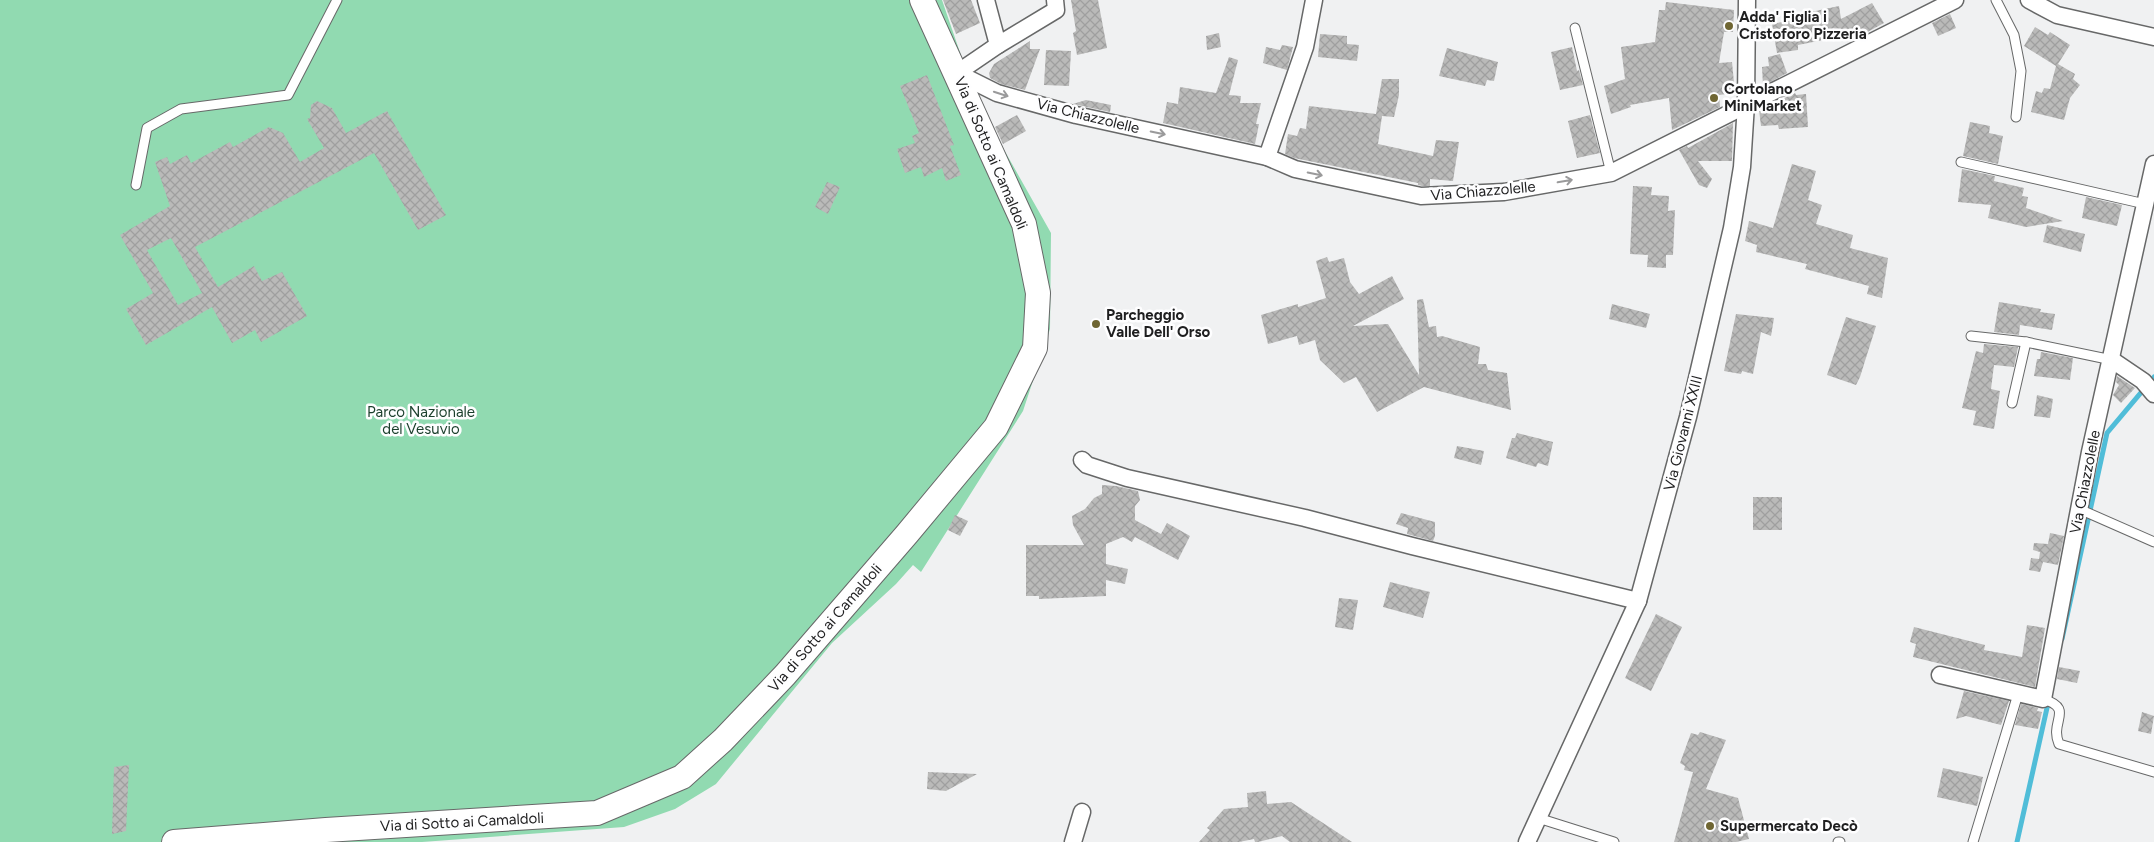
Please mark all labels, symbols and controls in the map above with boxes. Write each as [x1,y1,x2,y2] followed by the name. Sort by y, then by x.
[1739,8,1867,43] place label: Adda' Figlia i Cristoforo Pizzeria
[1723,20,1735,32] marker: Adda' Figlia i Cristoforo Pizzeria
[951,74,1031,232] street label: Via di Sotto ai Camaldoli
[1724,80,1802,115] place label: Cortolano MiniMarket
[992,89,1008,99] one-way arrow
[1708,92,1720,104] marker: Cortolano MiniMarket
[1035,95,1141,137] street label: Via Chiazzolelle
[1150,129,1166,138] one-way arrow
[1307,169,1323,179] one-way arrow
[1556,176,1572,186] one-way arrow
[1430,177,1536,205] street label: Via Chiazzolelle
[1106,306,1210,341] place label: Parcheggio Valle Dell' Orso
[1090,318,1102,330] marker: Parcheggio Valle Dell' Orso
[1660,373,1706,493] street label: Via Giovanni XXIII
[367,403,475,438] park label: Parco Nazionale del Vesuvio
[2066,429,2104,535] street label: Via Chiazzolelle
[764,560,886,696] street label: Via di Sotto ai Camaldoli
[380,809,544,835] street label: Via di Sotto ai Camaldoli
[1720,817,1858,835] place label: Supermercato Decò
[1704,820,1716,832] marker: Supermercato Decò

